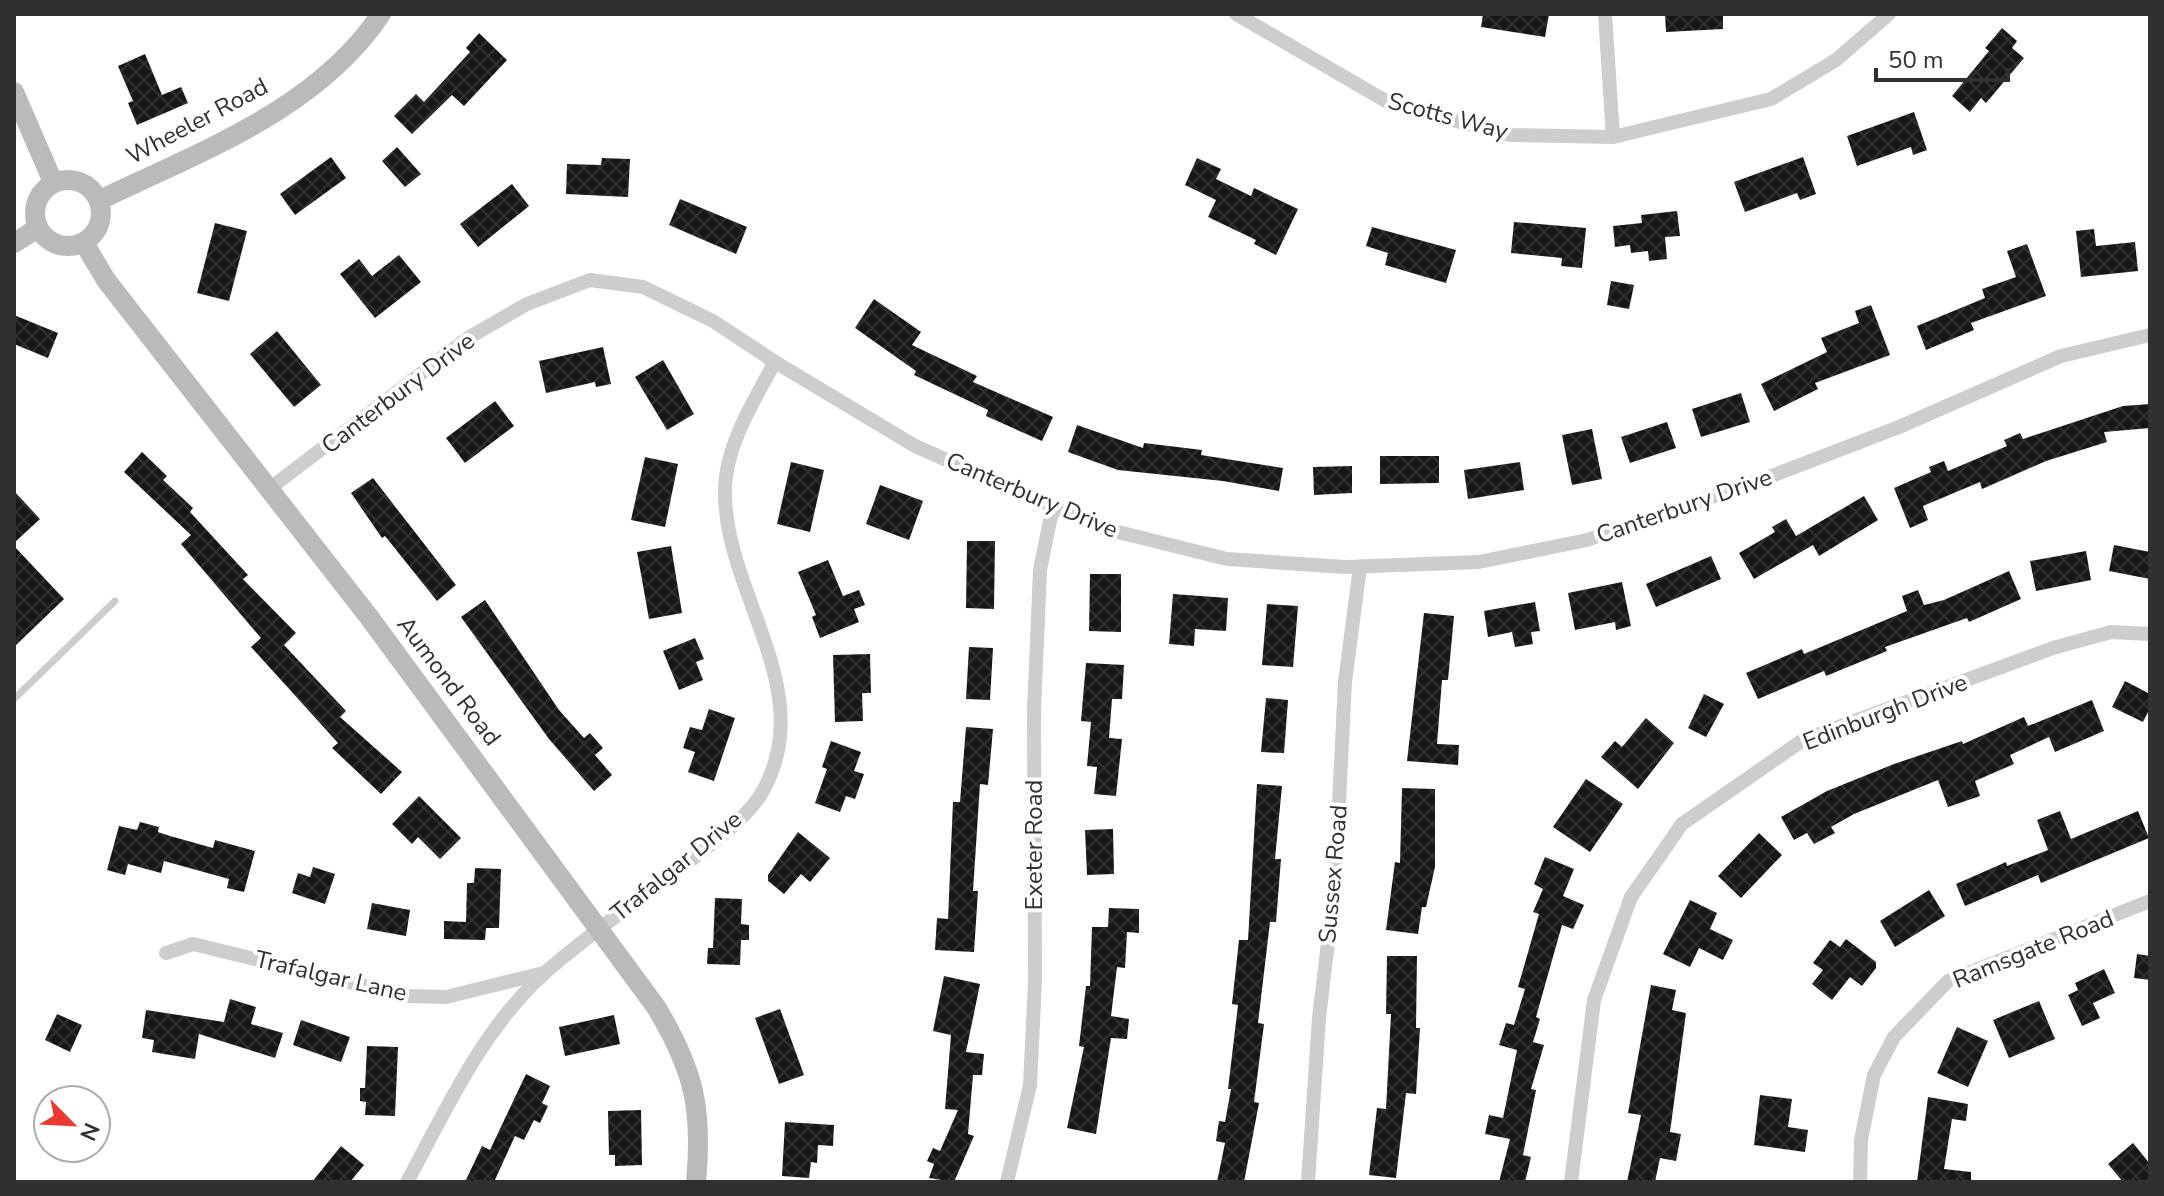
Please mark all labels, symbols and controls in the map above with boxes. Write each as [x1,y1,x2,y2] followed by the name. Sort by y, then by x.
[1876,32,2008,82] scale bar
[1888,44,1944,76] text: 50 m
[121,70,273,172] street label: Wheeler Road
[1384,85,1512,148] street label: Scotts Way
[315,325,481,461] street label: Canterbury Drive
[941,444,1123,546] street label: Canterbury Drive
[1592,461,1776,551] street label: Canterbury Drive
[390,610,508,752] street label: Aumond Road
[1798,666,1972,758] street label: Edinburgh Drive
[1018,780,1050,910] street label: Exeter Road
[604,803,748,929] street label: Trafalgar Drive
[1311,804,1355,944] street label: Sussex Road
[1948,902,2118,996] street label: Ramsgate Road
[252,943,410,1009] street label: Trafalgar Lane
[32,1084,112,1164] north arrow
[72,1118,106,1145] text: N

